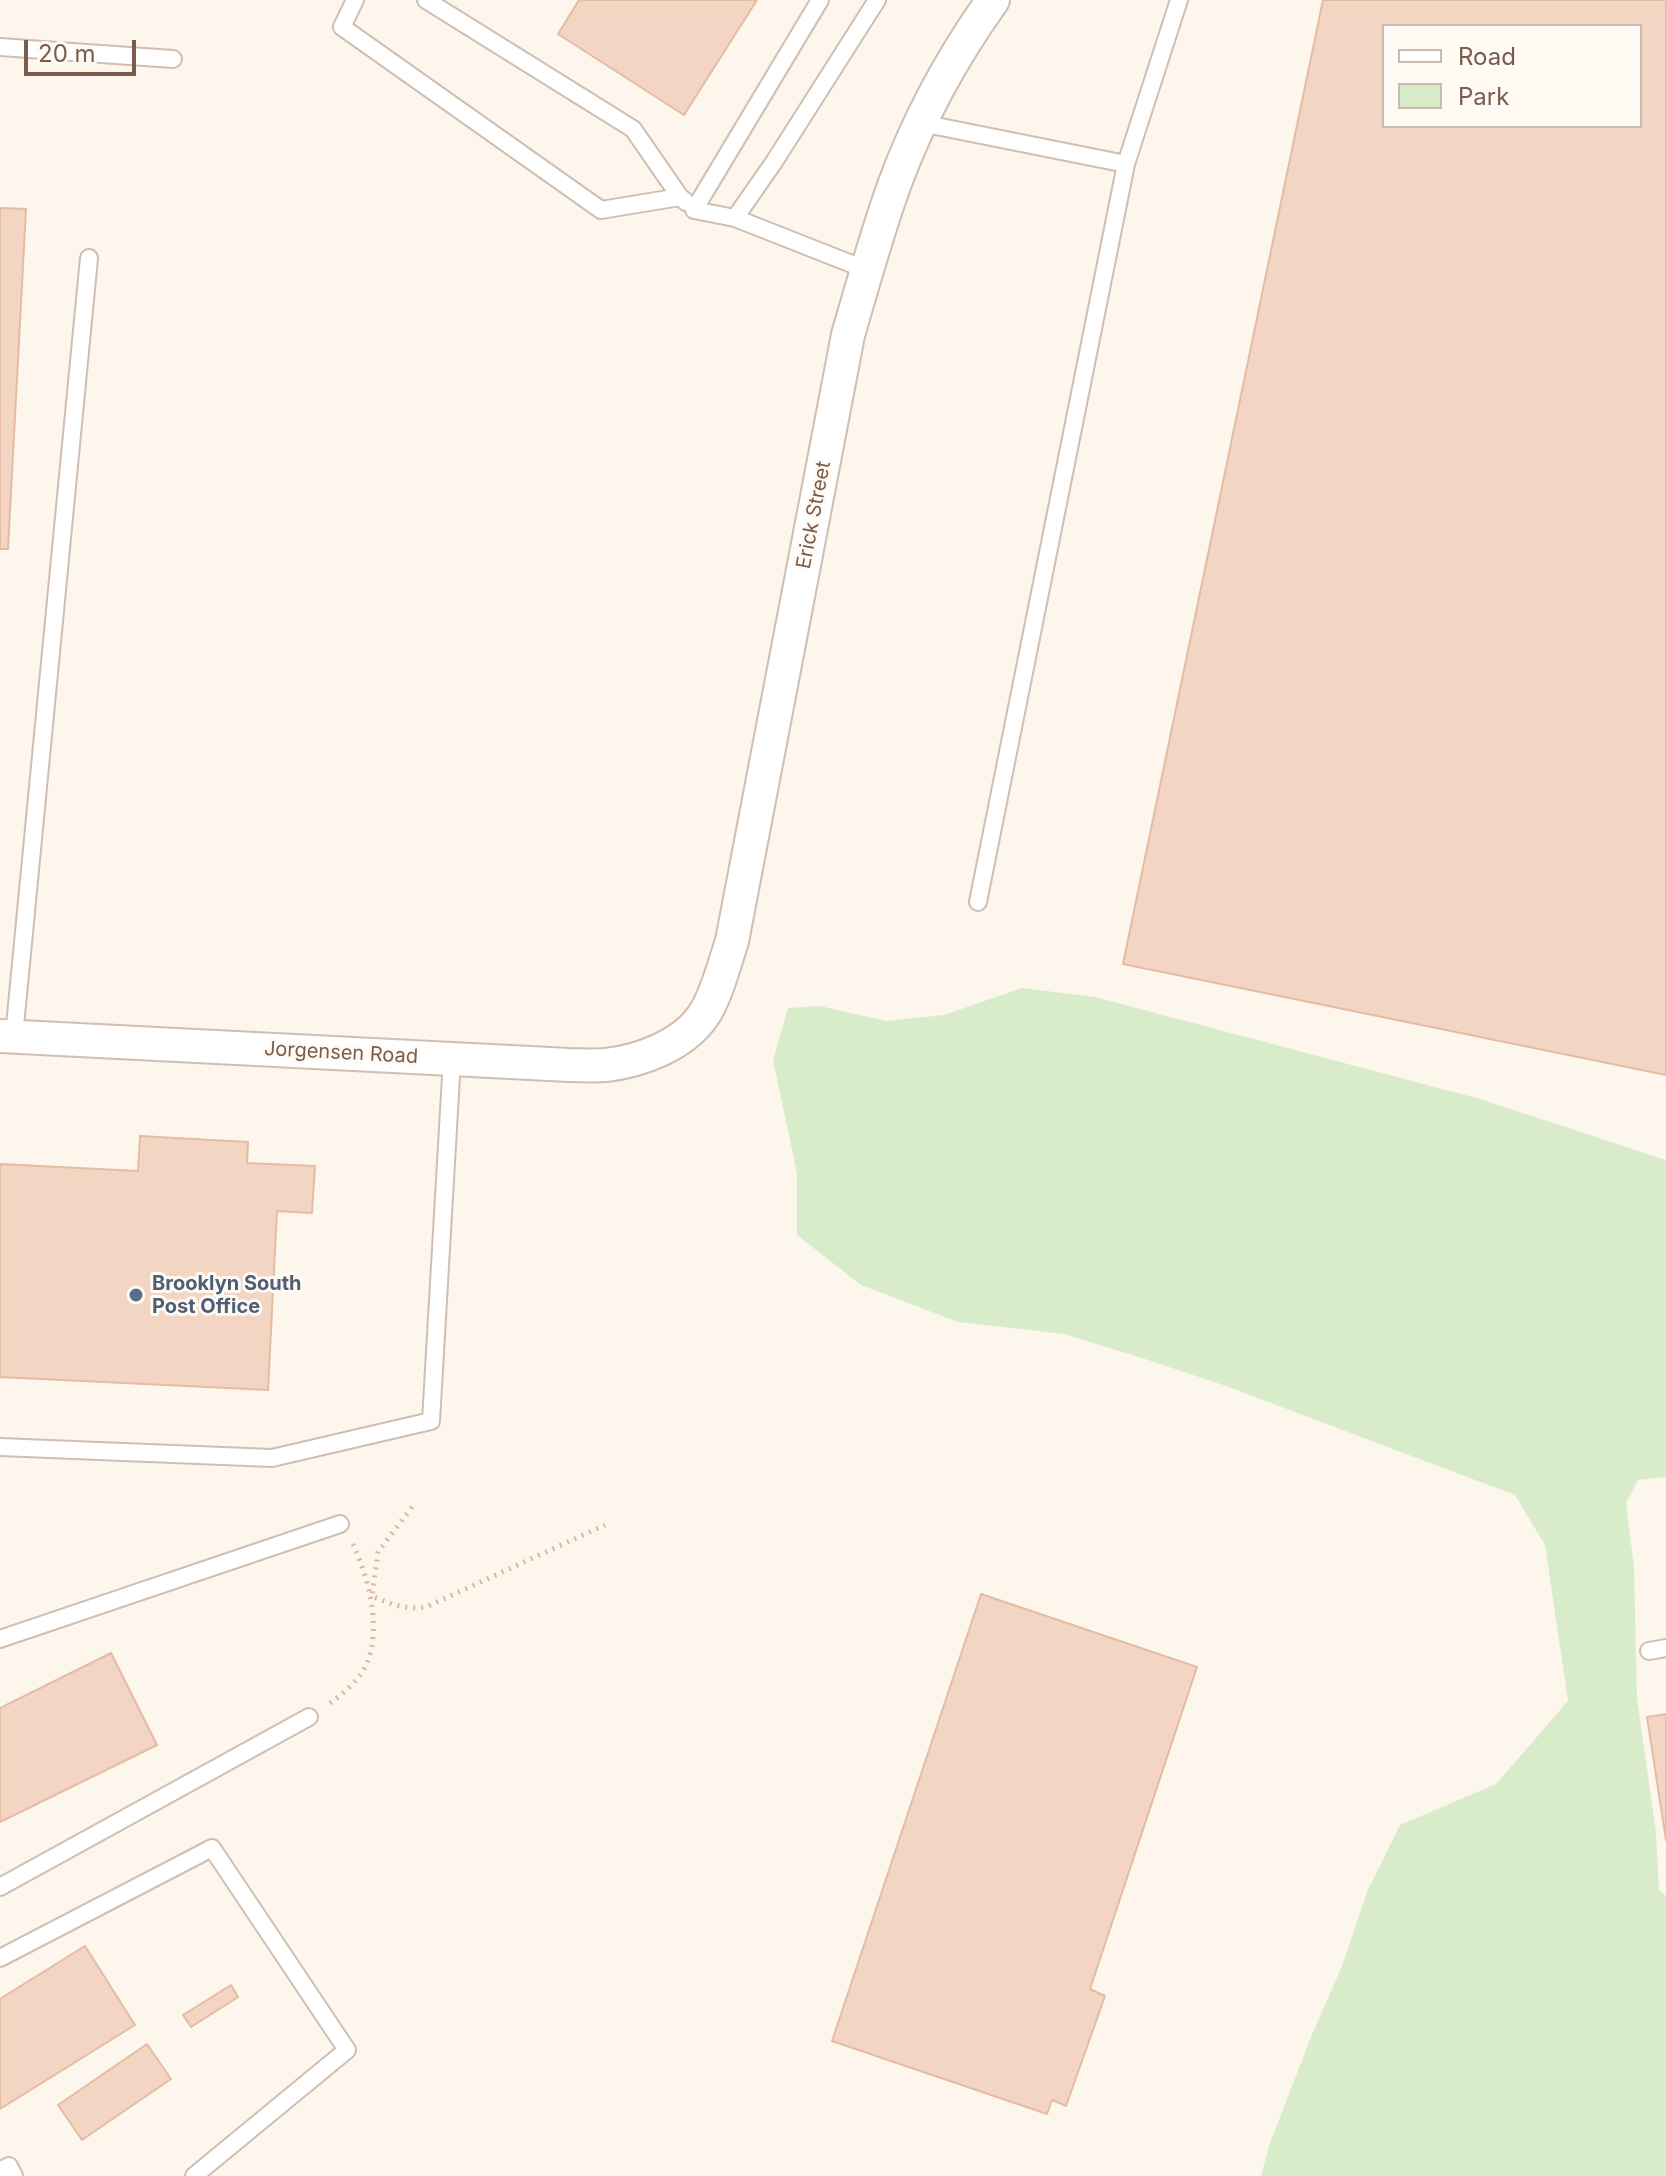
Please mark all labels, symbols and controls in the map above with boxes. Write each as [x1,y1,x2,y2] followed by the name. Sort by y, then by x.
[28,24,140,74] scale bar
[1382,24,1642,128] legend
[38,39,96,68] text: 20 m
[1458,42,1516,71] text: Road
[1458,82,1509,111] text: Park
[792,459,836,571] street label: Erick Street
[263,1037,419,1069] street label: Jorgensen Road
[152,1272,302,1319] place label: Brooklyn South Post Office
[127,1286,145,1304] marker: Brooklyn South Post Office

